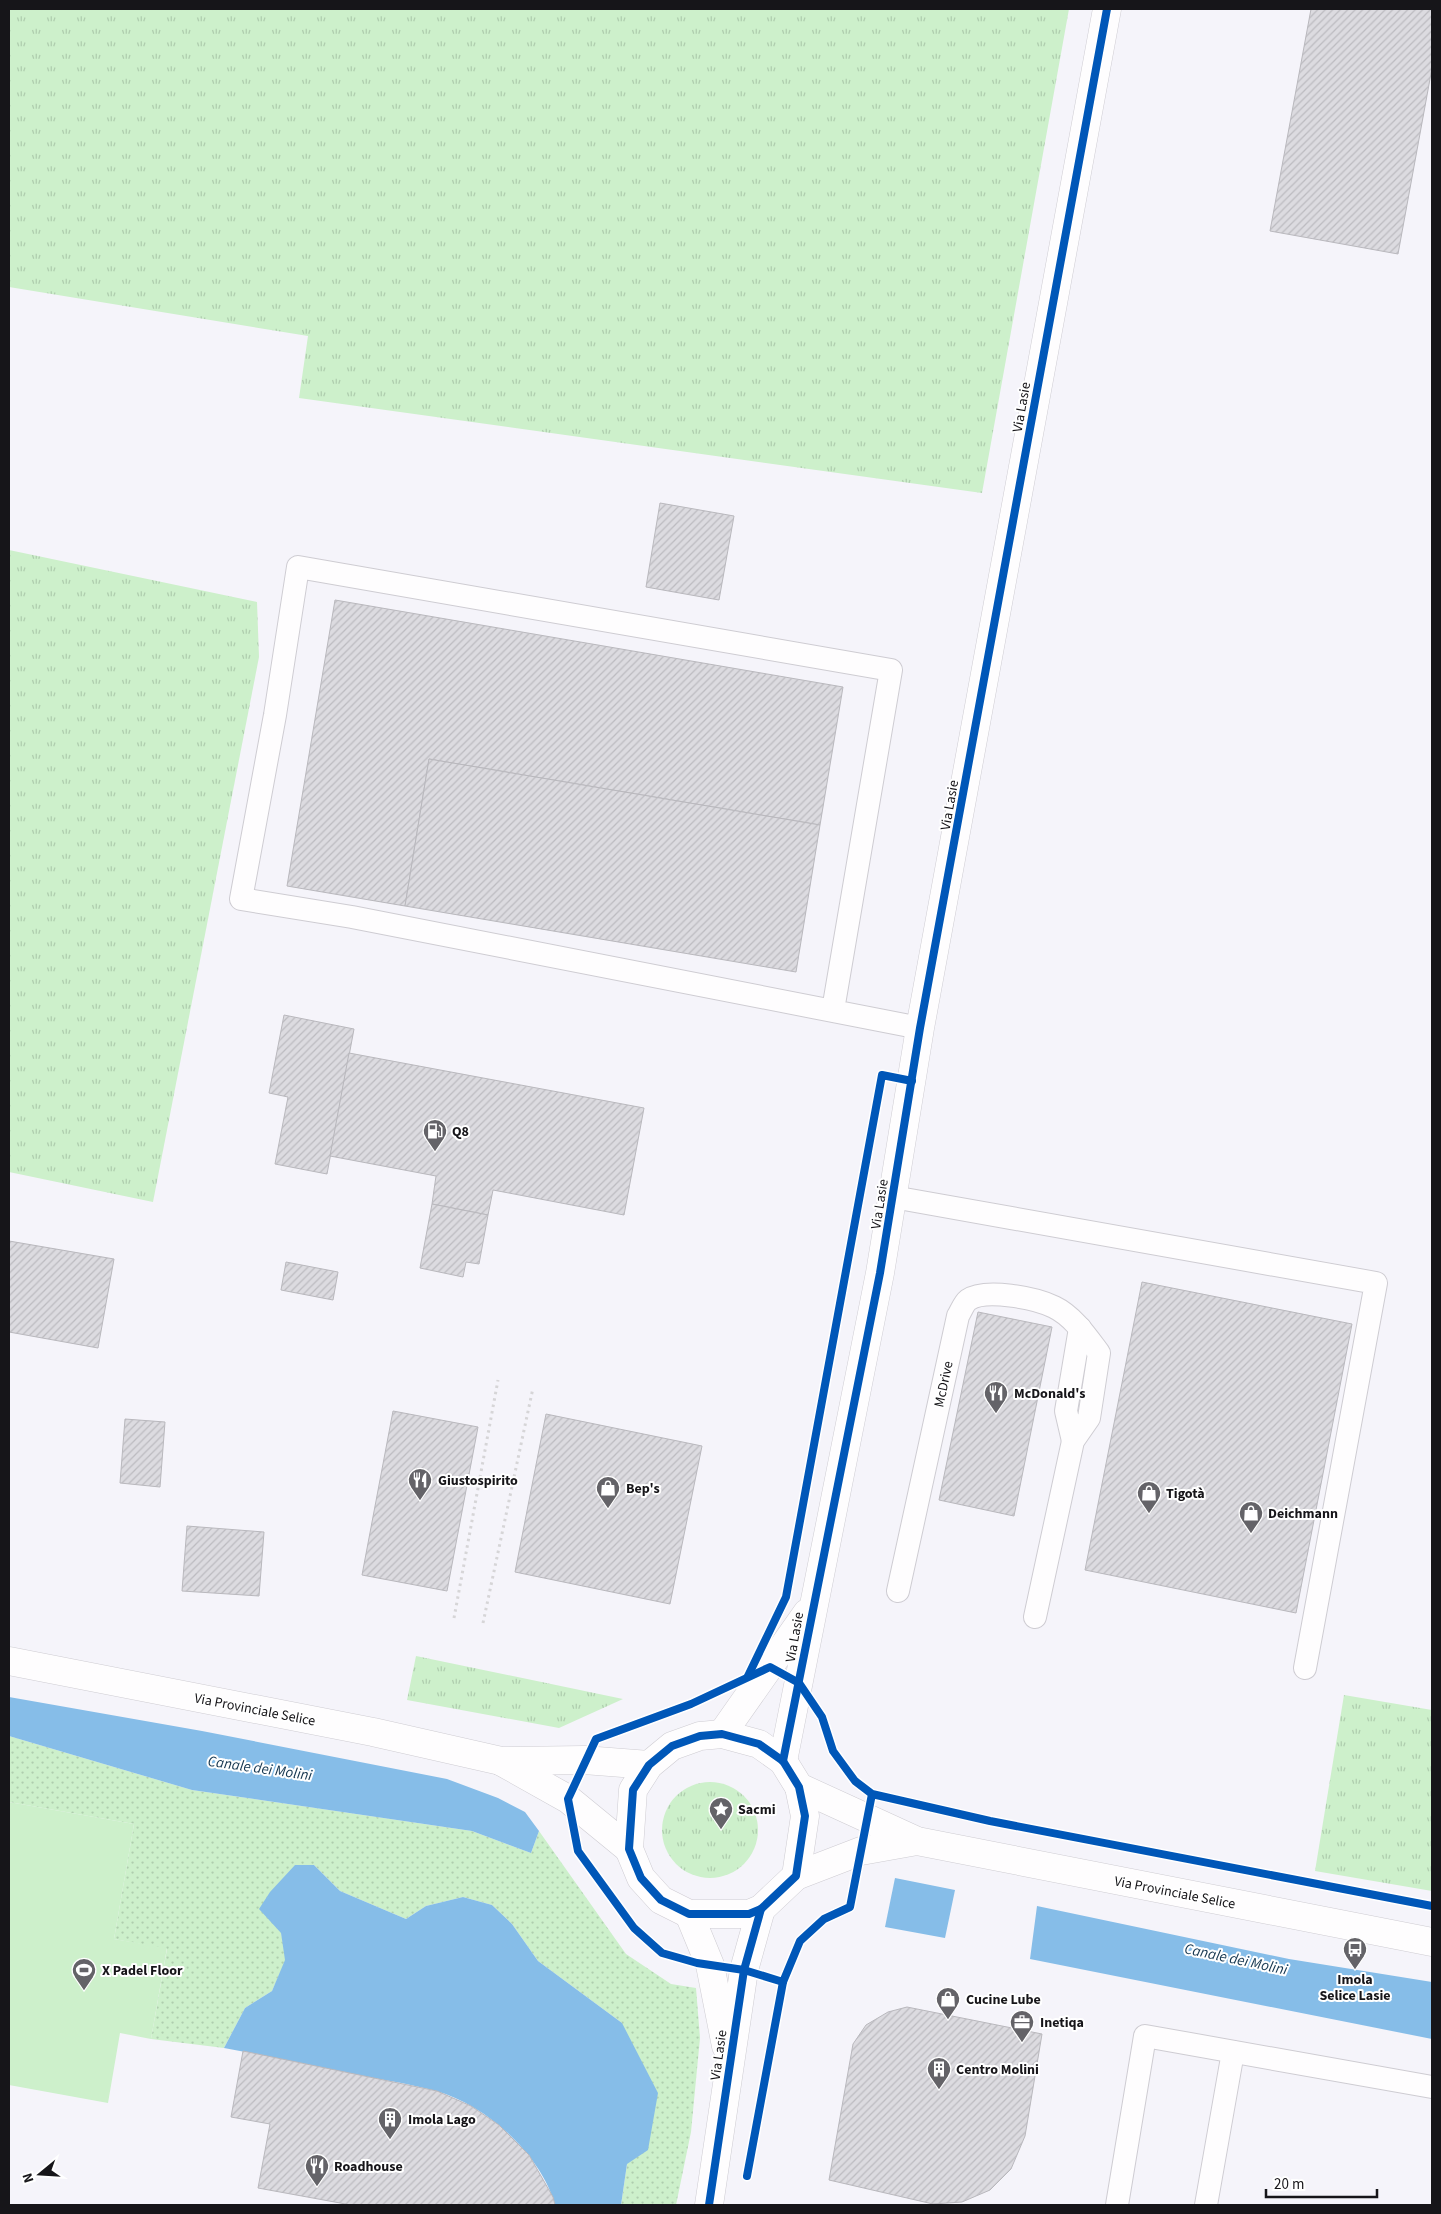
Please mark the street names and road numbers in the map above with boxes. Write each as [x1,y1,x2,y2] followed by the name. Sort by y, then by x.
[1008,380,1036,434] street label: Via Lasie
[936,778,964,832] street label: Via Lasie
[866,1178,894,1231] street label: Via Lasie
[929,1359,959,1409] street label: McDrive
[781,1610,809,1664] street label: Via Lasie
[193,1688,317,1732] street label: Via Provinciale Selice
[1113,1871,1237,1915] street label: Via Provinciale Selice
[706,2029,732,2082] street label: Via Lasie

